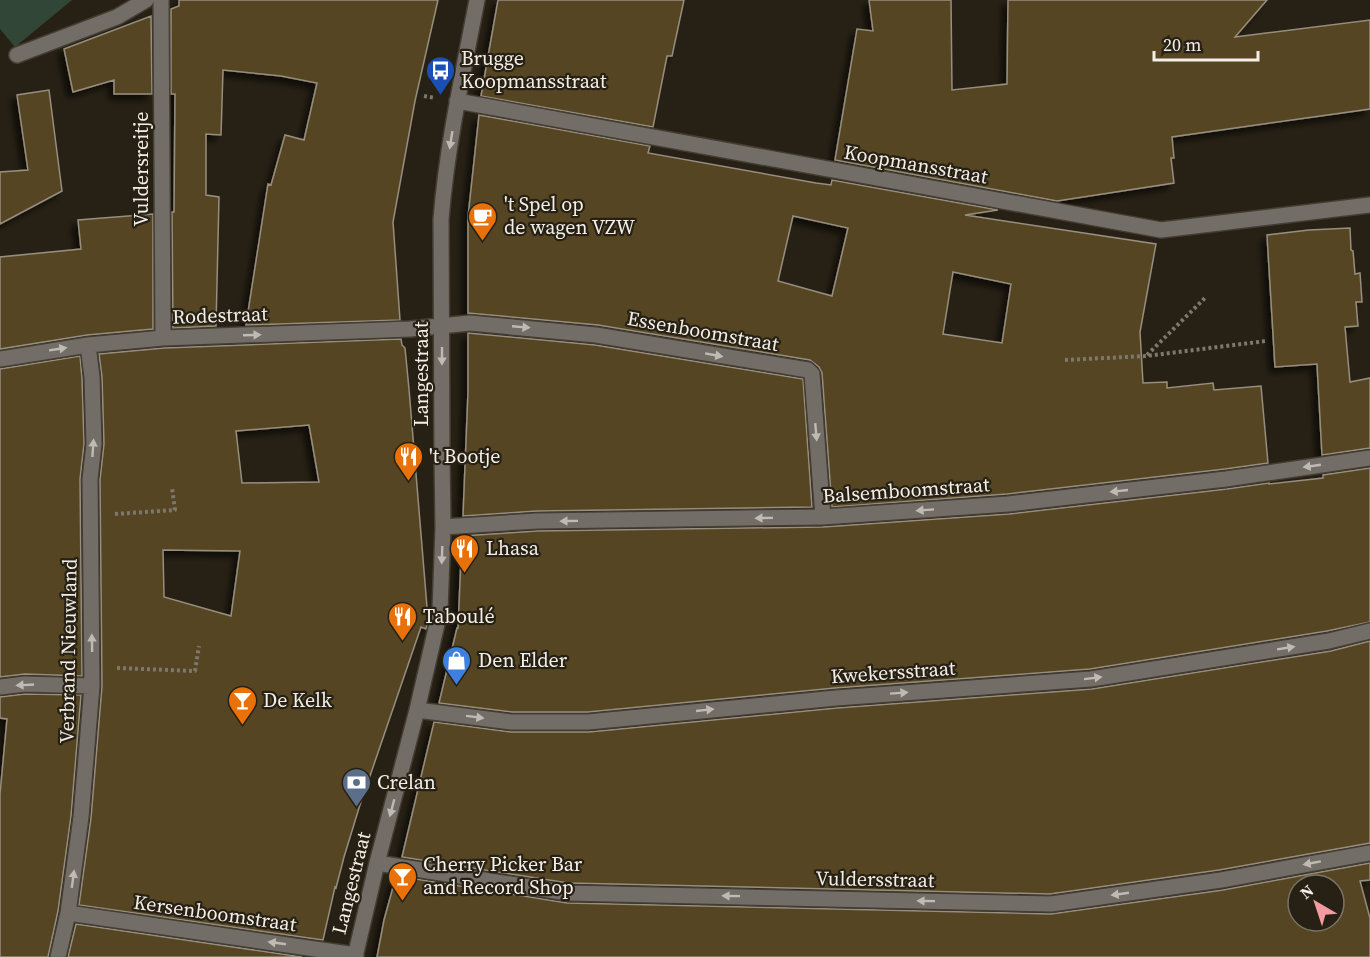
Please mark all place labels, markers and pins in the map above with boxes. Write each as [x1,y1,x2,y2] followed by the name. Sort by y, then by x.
[461,44,607,95] place label: Brugge Koopmansstraat
[424,54,456,96] bus stop icon: Brugge Koopmansstraat
[504,190,636,241] place label: 't Spel op de wagen VZW
[467,200,499,242] cafe icon: 't Spel op de wagen VZW
[392,440,424,482] restaurant icon: 't Bootje
[429,442,500,470] place label: 't Bootje
[449,532,481,574] restaurant icon: Lhasa
[486,534,540,562] place label: Lhasa
[386,600,418,642] restaurant icon: Taboulé
[423,602,495,630] place label: Taboulé
[441,644,473,686] shop icon: Den Elder
[478,646,568,674] place label: Den Elder
[226,684,258,726] bar icon: De Kelk
[263,686,332,714] place label: De Kelk
[340,766,372,808] bank icon: Crelan
[377,768,436,796] place label: Crelan
[423,850,583,901] place label: Cherry Picker Bar and Record Shop
[386,860,418,902] bar icon: Cherry Picker Bar and Record Shop

